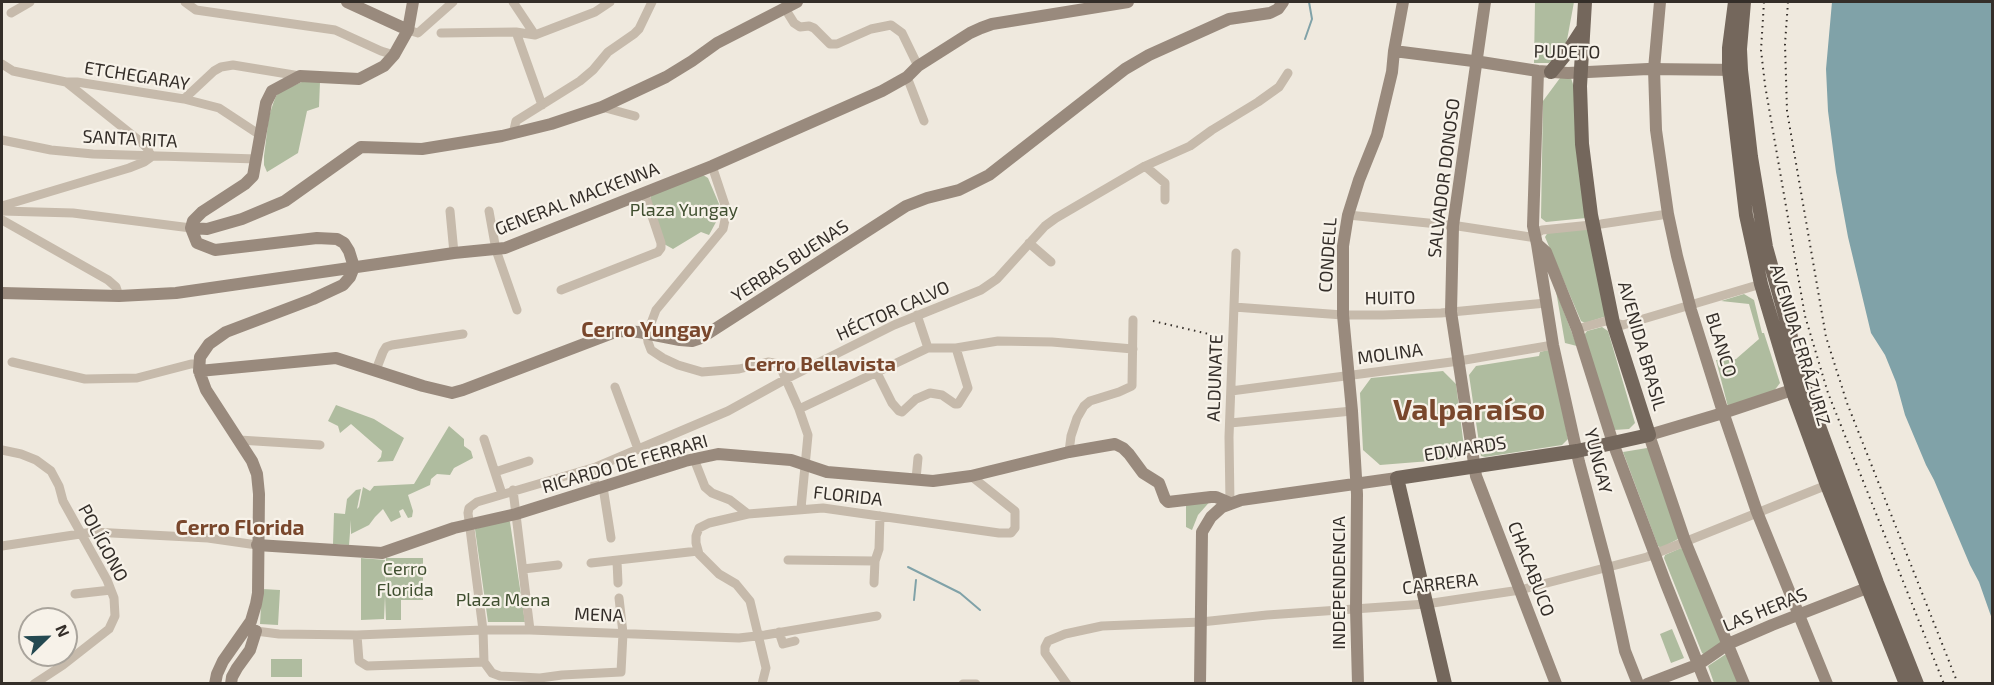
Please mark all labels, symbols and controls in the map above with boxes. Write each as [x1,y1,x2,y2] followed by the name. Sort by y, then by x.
[1533,41,1601,63] street label: PUDETO
[83,57,191,95] street label: ETCHEGARAY
[1423,97,1465,259] street label: SALVADOR DONOSO
[82,126,178,152] street label: SANTA RITA
[492,158,662,240] street label: GENERAL MACKENNA
[630,199,738,221] park label: Plaza Yungay
[727,215,853,307] street label: YERBAS BUENAS
[1315,217,1341,293] street label: CONDELL
[1765,262,1835,428] street label: AVENIDA ERRÁZURIZ
[833,276,953,346] street label: HÉCTOR CALVO
[1613,279,1671,413] street label: AVENIDA BRASIL
[1364,287,1416,309] street label: HUITO
[1701,310,1741,380] street label: BLANCO
[581,317,713,343] district label: Cerro Yungay
[1203,334,1227,422] street label: ALDUNATE
[1356,339,1424,369] street label: MOLINA
[744,352,896,376] district label: Cerro Bellavista
[1393,392,1545,428] district label: Valparaíso
[1579,426,1617,496] street label: YUNGAY
[540,430,710,498] street label: RICARDO DE FERRARI
[1422,432,1508,466] street label: EDWARDS
[812,482,884,510] street label: FLORIDA
[74,501,132,585] street label: POLÍGONO
[175,515,305,541] district label: Cerro Florida
[1328,516,1350,650] street label: INDEPENDENCIA
[1503,518,1559,620] street label: CHACABUCO
[376,558,434,600] park label: Cerro Florida
[1401,569,1479,599] street label: CARRERA
[1720,583,1810,637] street label: LAS HERAS
[456,589,550,611] park label: Plaza Mena
[574,603,624,627] street label: MENA
[18,607,78,667] north arrow
[52,622,74,640] text: N

